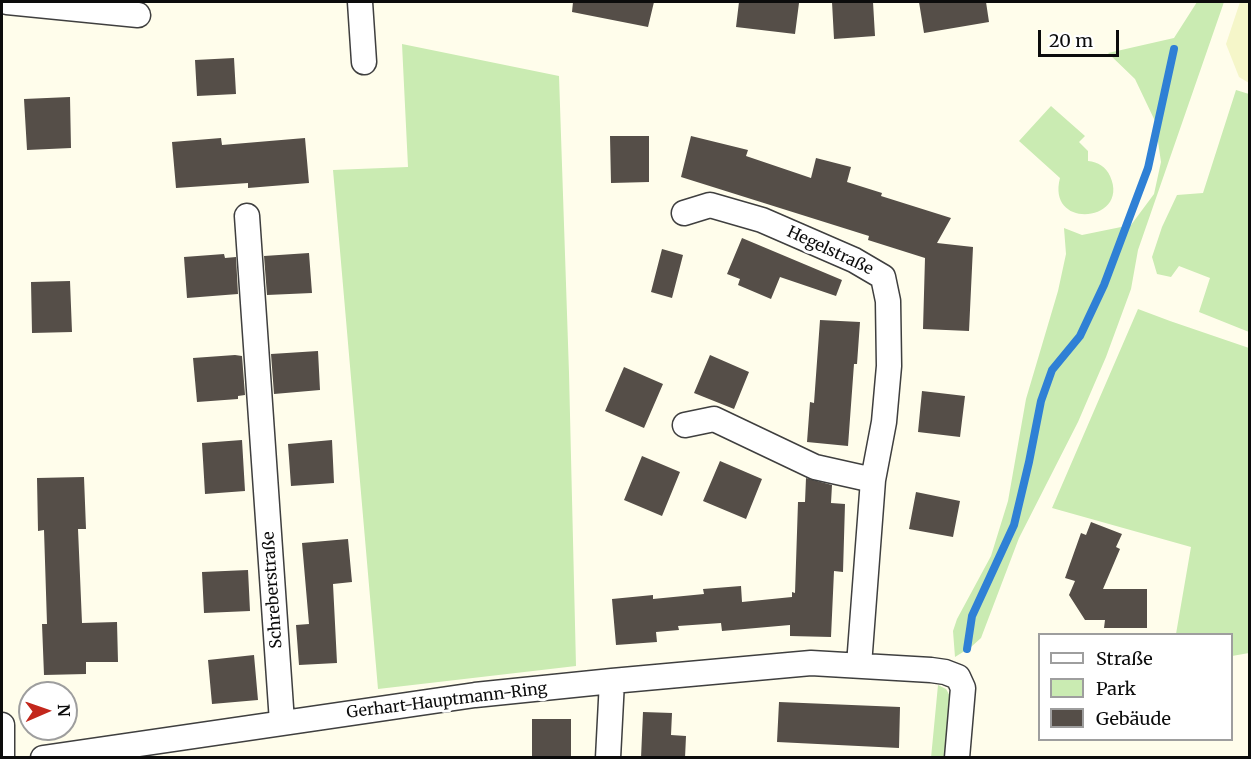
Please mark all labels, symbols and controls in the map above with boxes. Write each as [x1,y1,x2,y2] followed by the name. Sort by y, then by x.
[1041,18,1122,56] scale bar
[1049,29,1093,52] text: 20 m
[784,223,876,279] street label: Hegelstraße
[259,531,287,649] street label: Schreberstraße
[1038,633,1233,741] legend
[1096,647,1153,670] text: Straße
[1096,677,1136,700] text: Park
[346,679,548,723] street label: Gerhart-Hauptmann-Ring
[18,681,78,741] north arrow
[54,704,74,717] text: N
[1096,707,1171,730] text: Gebäude

